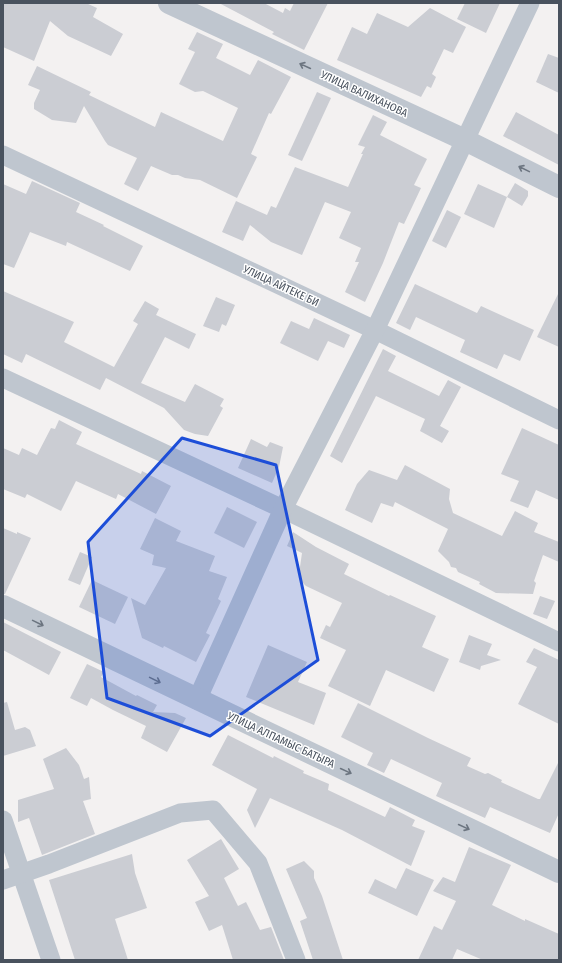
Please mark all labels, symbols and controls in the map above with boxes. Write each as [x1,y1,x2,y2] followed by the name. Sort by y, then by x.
[300,62,312,69] one-way arrow
[317,68,410,120] street label: УЛИЦА ВАЛИХАНОВА
[518,165,530,172] one-way arrow
[240,262,321,309] street label: УЛИЦА АЙТЕКЕ БИ
[32,620,44,627] one-way arrow
[149,677,161,684] one-way arrow
[224,709,337,771] street label: УЛИЦА АЛПАМЫС БАТЫРА
[340,768,352,775] one-way arrow
[458,824,470,831] one-way arrow

